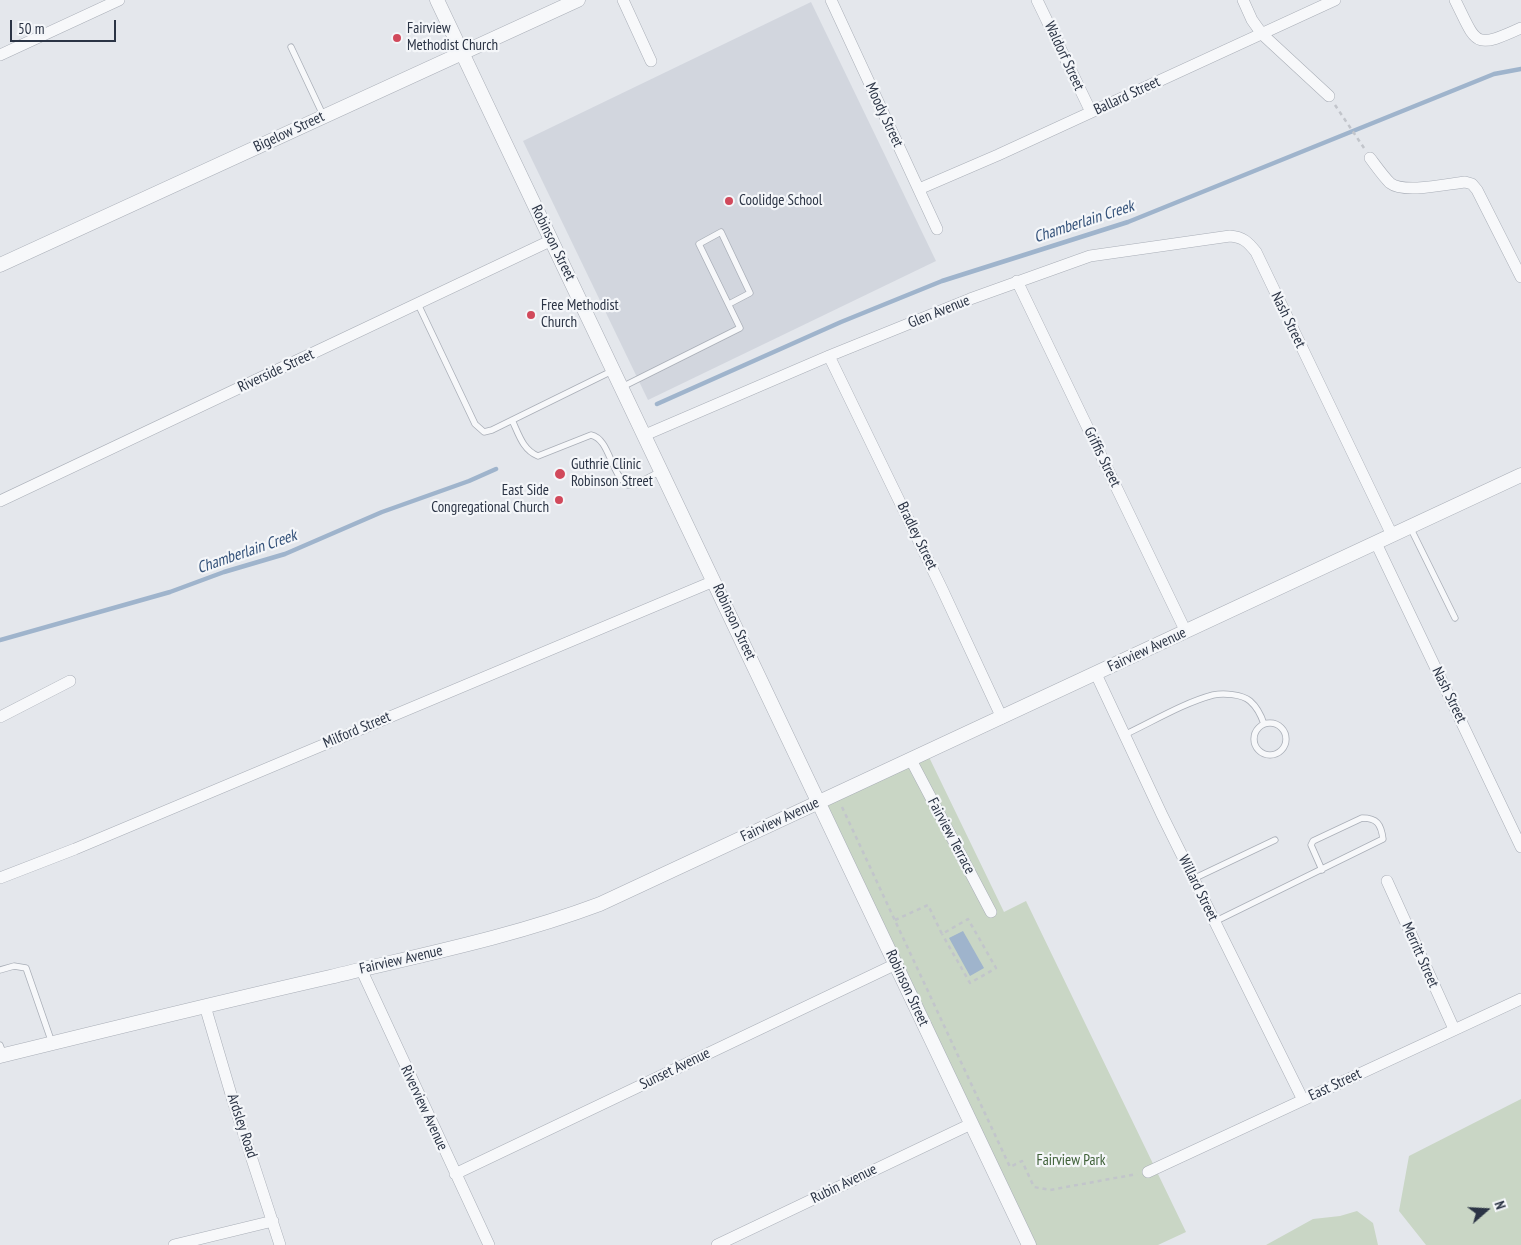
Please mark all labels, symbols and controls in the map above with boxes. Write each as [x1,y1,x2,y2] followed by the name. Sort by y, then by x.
[12,10,119,42] scale bar
[18,19,44,38] text: 50 m
[1040,19,1088,93] street label: Waldorf Street
[407,20,498,55] place label: Fairview Methodist Church
[391,32,403,44] marker: Fairview Methodist Church
[1091,73,1163,119] street label: Ballard Street
[861,80,907,150] street label: Moody Street
[251,108,327,156] street label: Bigelow Street
[739,192,822,210] place label: Coolidge School
[723,195,735,207] marker: Coolidge School
[1032,197,1136,247] water label: Chamberlain Creek
[527,202,579,284] street label: Robinson Street
[1267,289,1309,351] street label: Nash Street
[906,292,972,332] street label: Glen Avenue
[541,297,619,332] place label: Free Methodist Church
[525,309,537,321] marker: Free Methodist Church
[235,346,317,396] street label: Riverside Street
[1080,424,1124,490] street label: Griffis Street
[571,456,653,491] place label: Guthrie Clinic Robinson Street
[553,467,567,481] marker: Guthrie Clinic Robinson Street
[431,482,549,517] place label: East Side Congregational Church
[553,494,565,506] marker: East Side Congregational Church
[893,499,941,573] street label: Bradley Street
[195,526,299,578] water label: Chamberlain Creek
[709,581,759,663] street label: Robinson Street
[1105,624,1189,676] street label: Fairview Avenue
[1428,664,1470,726] street label: Nash Street
[321,708,393,752] street label: Milford Street
[738,794,822,846] street label: Fairview Avenue
[923,795,979,877] street label: Fairview Terrace
[1174,852,1222,924] street label: Willard Street
[1398,920,1442,990] street label: Merritt Street
[358,942,444,978] street label: Fairview Avenue
[882,947,932,1029] street label: Robinson Street
[637,1044,713,1094] street label: Sunset Avenue
[396,1063,452,1153] street label: Riverview Avenue
[1306,1065,1364,1105] street label: East Street
[223,1092,261,1160] street label: Ardsley Road
[1036,1152,1106,1170] park label: Fairview Park
[808,1160,880,1208] street label: Rubin Avenue
[1461,1185,1511,1235] north arrow
[1490,1199,1510,1212] text: N

